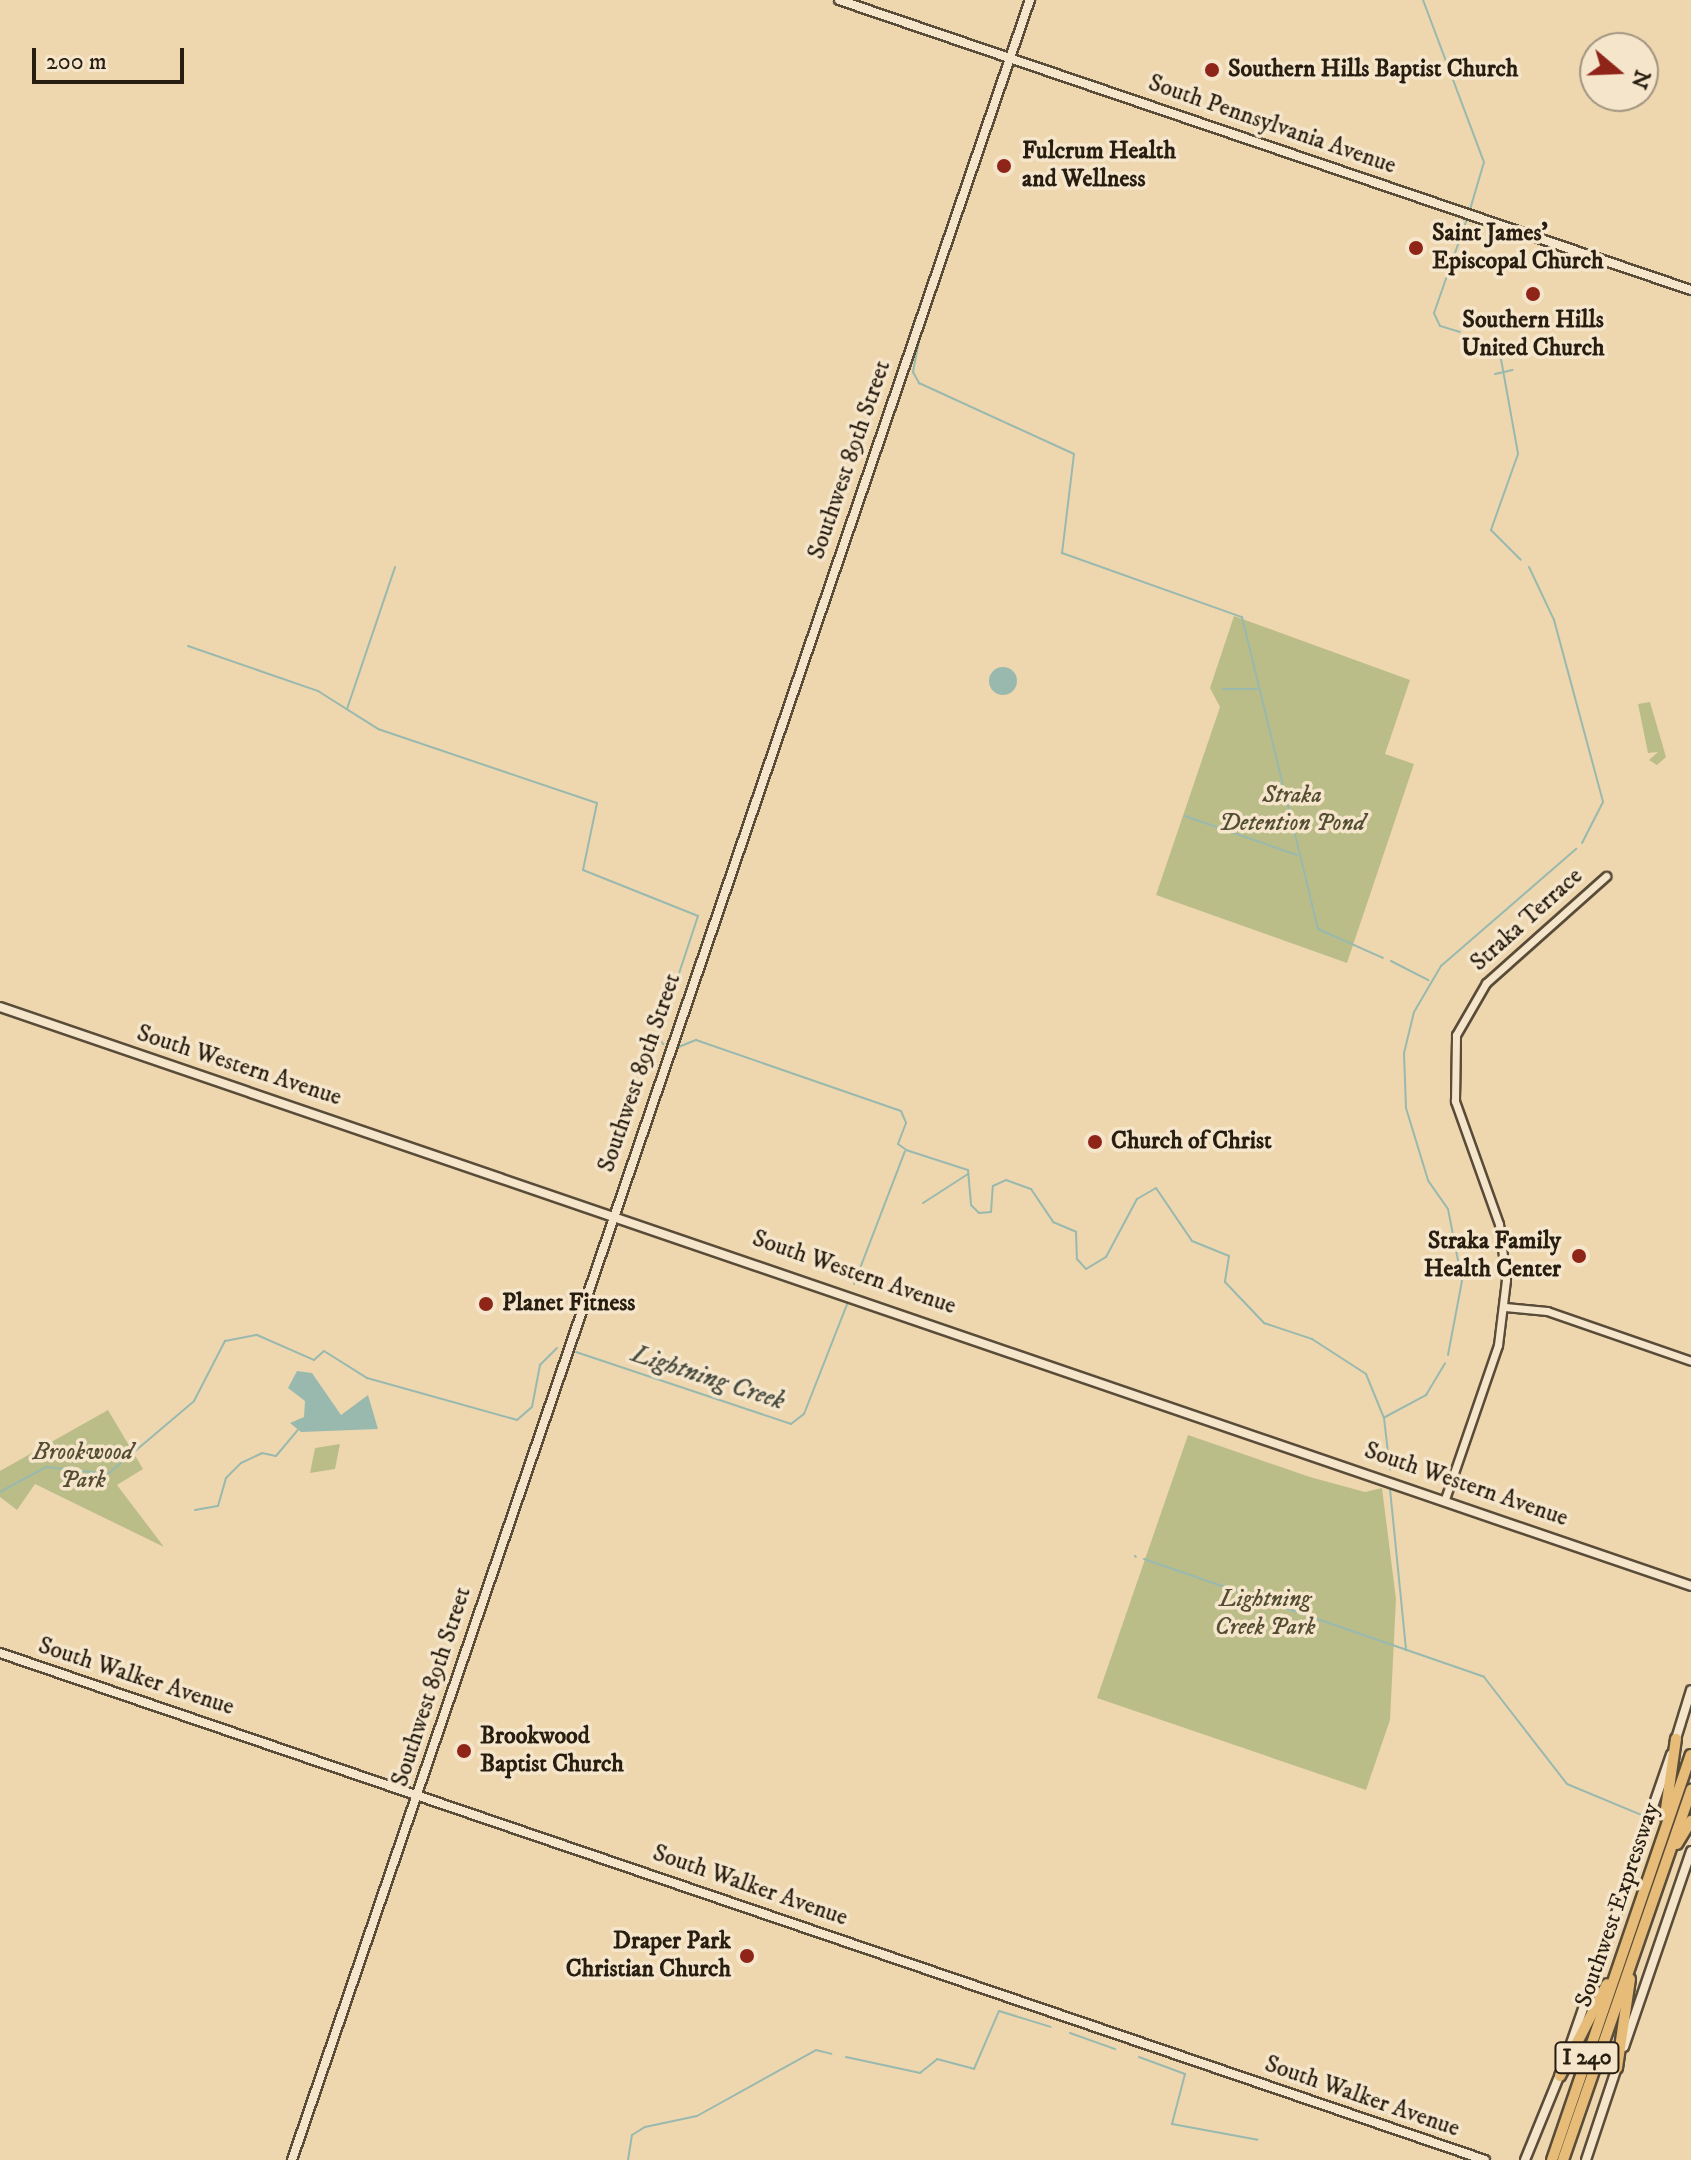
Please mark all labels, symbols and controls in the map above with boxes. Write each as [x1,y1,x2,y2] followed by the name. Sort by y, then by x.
[36,32,188,82] scale bar
[1579,32,1659,112] north arrow
[46,47,107,77] text: 200 m
[1228,56,1518,84] place label: Southern Hills Baptist Church
[1203,61,1221,79] marker: Southern Hills Baptist Church
[1625,66,1656,92] text: N
[1144,69,1400,181] street label: South Pennsylvania Avenue
[1022,138,1176,194] place label: Fulcrum Health and Wellness
[993,155,1015,177] marker: Fulcrum Health and Wellness
[1432,220,1604,276] place label: Saint James' Episcopal Church
[1407,239,1425,257] marker: Saint James' Episcopal Church
[1524,285,1542,303] marker: Southern Hills United Church
[1461,307,1605,363] place label: Southern Hills United Church
[802,357,898,563] street label: Southwest 89th Street
[1219,782,1365,838] park label: Straka Detention Pond
[1465,862,1589,978] street label: Straka Terrace
[592,970,688,1176] street label: Southwest 89th Street
[133,1019,345,1113] street label: South Western Avenue
[1111,1128,1272,1156] place label: Church of Christ
[1086,1133,1104,1151] marker: Church of Christ
[748,1225,960,1321] street label: South Western Avenue
[1424,1228,1561,1284] place label: Straka Family Health Center
[1568,1245,1590,1267] marker: Straka Family Health Center
[502,1290,635,1318] place label: Planet Fitness
[477,1295,495,1313] marker: Planet Fitness
[627,1339,789,1417] water label: Lightning Creek
[1360,1437,1572,1533] street label: South Western Avenue
[33,1439,133,1495] park label: Brookwood Park
[386,1584,478,1790] street label: Southwest 89th Street
[1215,1586,1315,1642] park label: Lightning Creek Park
[34,1632,238,1722] street label: South Walker Avenue
[480,1723,624,1779] place label: Brookwood Baptist Church
[455,1742,473,1760] marker: Brookwood Baptist Church
[1569,1799,1667,2011] street label: Southwest Expressway
[649,1839,851,1933] street label: South Walker Avenue
[566,1928,731,1984] place label: Draper Park Christian Church
[738,1947,756,1965] marker: Draper Park Christian Church
[1553,2040,1621,2076] road number: I 240
[1261,2050,1463,2144] street label: South Walker Avenue

